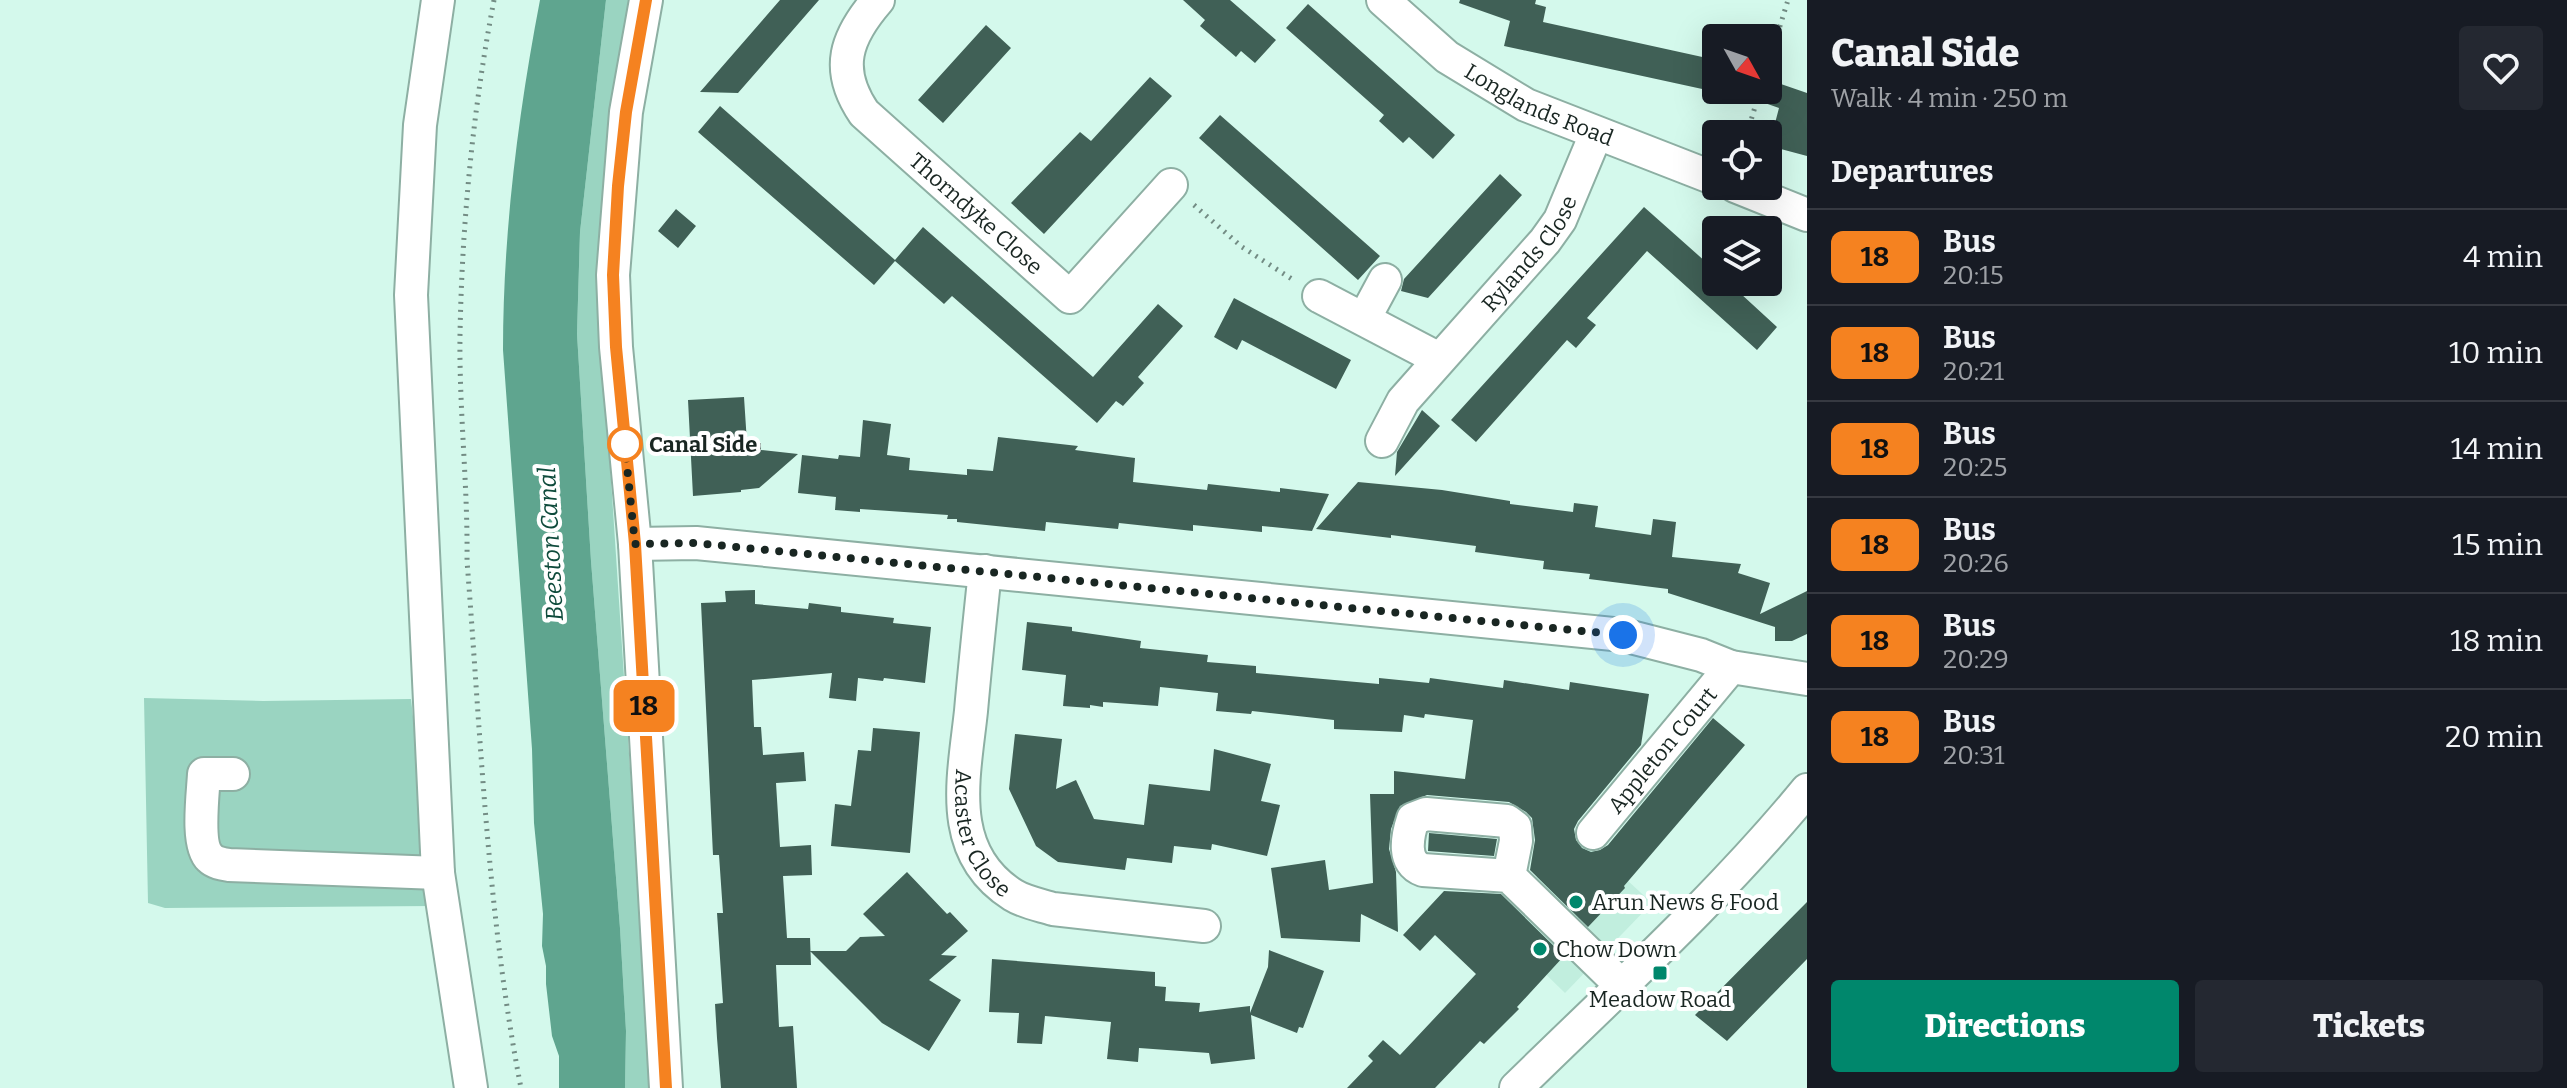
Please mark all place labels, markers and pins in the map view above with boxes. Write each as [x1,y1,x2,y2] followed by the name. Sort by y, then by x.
[608,427,642,461] marker: Canal Side
[649,431,757,458] place label: Canal Side
[1592,889,1779,916] place label: Arun News & Food
[1567,893,1585,911] marker: Arun News & Food
[1556,936,1677,963] place label: Chow Down
[1531,940,1549,958] marker: Chow Down
[1651,964,1669,982] marker: Meadow Road
[1589,986,1731,1013] place label: Meadow Road

